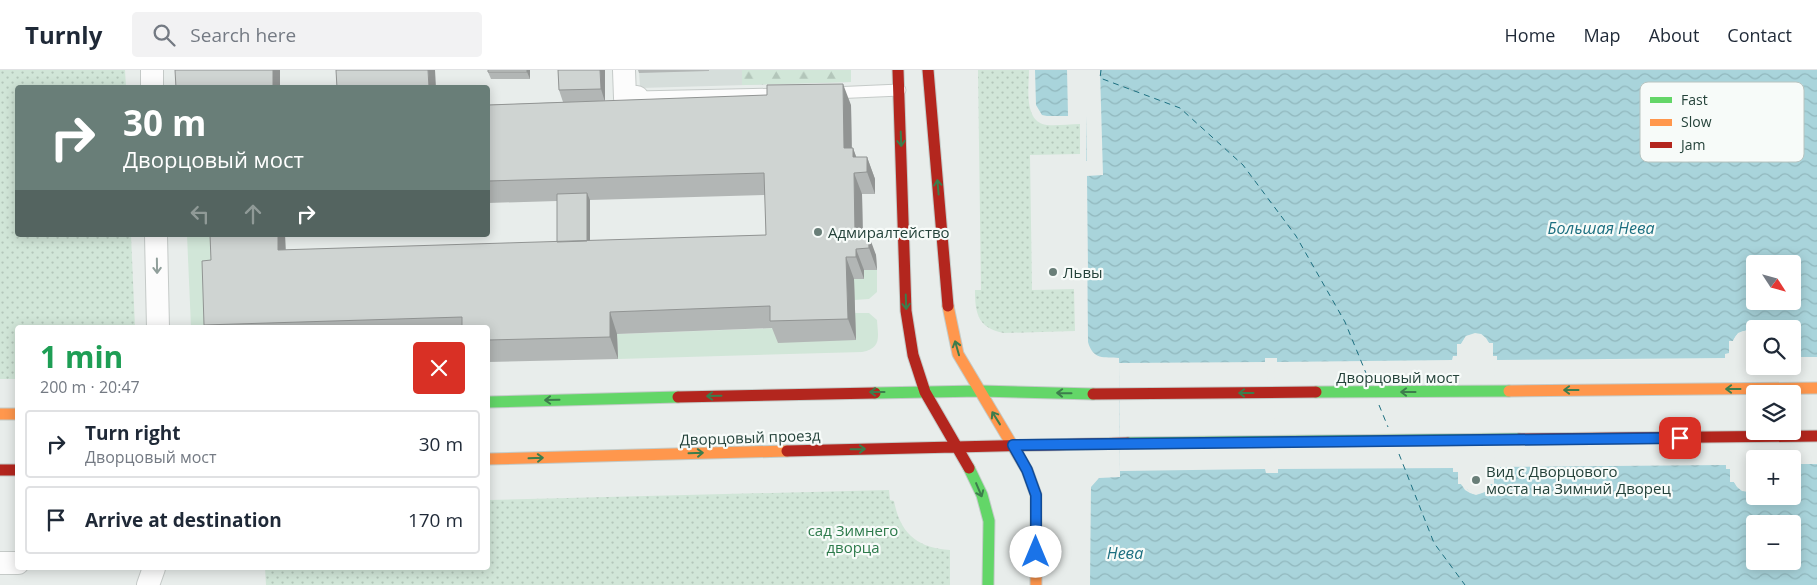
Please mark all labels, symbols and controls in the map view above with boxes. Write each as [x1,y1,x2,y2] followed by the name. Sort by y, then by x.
[132,12,482,57] search box
[25,18,102,51] text: Turnly
[150,21,178,49] icon: search
[190,22,296,48] text: Search here
[1505,23,1555,47] text: Home
[1583,23,1621,47] text: Map
[1649,23,1699,47] text: About
[1727,23,1792,47] text: Contact
[1640,82,1804,162] legend
[1681,90,1708,109] text: Fast
[123,99,206,146] text: 30 m
[40,105,105,170] icon: right
[1681,112,1712,131] text: Slow
[896,130,906,147] one-way arrow
[1679,135,1706,154] text: Jam
[123,144,304,174] text: Дворцовый мост
[933,180,943,196] one-way arrow
[186,200,214,228] icon: left
[239,200,267,228] icon: ahead
[292,200,320,228] icon: right
[1547,217,1655,239] water label: Большая Нева
[828,222,950,242] place label: Адмиралтейство
[812,226,824,238] marker: Адмиралтейство
[1746,255,1801,310] north arrow
[1746,255,1801,570] map controls
[152,258,161,274] one-way arrow
[1063,262,1103,282] place label: Львы
[1047,266,1059,278] marker: Львы
[901,293,910,309] one-way arrow
[1746,320,1801,375] button: search
[40,336,123,377] text: 1 min
[952,341,962,357] one-way arrow
[413,342,465,394] button: close
[1336,367,1460,387] street label: Дворцовый мост
[40,376,140,398] text: 200 m · 20:47
[1726,384,1742,394] one-way arrow
[1563,385,1580,395] one-way arrow
[1746,385,1801,440] button: layers
[1401,387,1417,397] one-way arrow
[869,388,885,397] one-way arrow
[1056,388,1072,398] one-way arrow
[1238,388,1254,398] one-way arrow
[707,392,723,401] one-way arrow
[544,396,560,405] one-way arrow
[991,412,1001,426] one-way arrow
[1659,417,1701,459] pin
[85,420,180,446] text: Turn right
[1666,424,1694,452] icon: arrive
[679,425,821,449] street label: Дворцовый проезд
[42,430,70,458] icon: right
[419,431,463,457] text: 30 m
[850,444,866,454] one-way arrow
[85,446,217,468] text: Дворцовый мост
[688,448,704,458] one-way arrow
[1746,450,1801,505] button: +
[528,453,544,462] one-way arrow
[1486,461,1671,498] place label: Вид с Дворцового моста на Зимний Дворец
[1470,474,1482,486] marker: Вид с Дворцового моста на Зимний Дворец
[975,482,985,497] one-way arrow
[42,506,70,534] icon: arrive
[85,507,282,533] text: Arrive at destination
[408,507,463,533] text: 170 m
[1746,515,1801,570] button: −
[808,520,898,557] park label: сад Зимнего дворца
[1009,525,1061,577] position arrow
[1107,542,1143,564] water label: Нева

